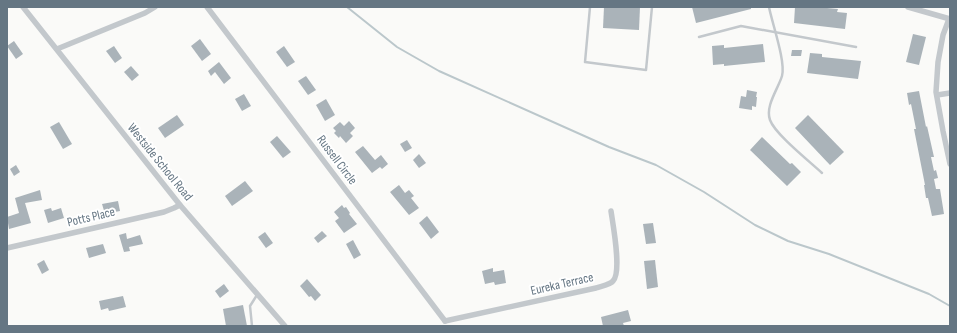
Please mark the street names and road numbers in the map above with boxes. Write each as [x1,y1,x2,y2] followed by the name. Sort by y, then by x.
[124,120,196,204] street label: Westside School Road
[313,132,361,188] street label: Russell Circle
[65,204,117,230] street label: Potts Place
[529,269,595,299] street label: Eureka Terrace

